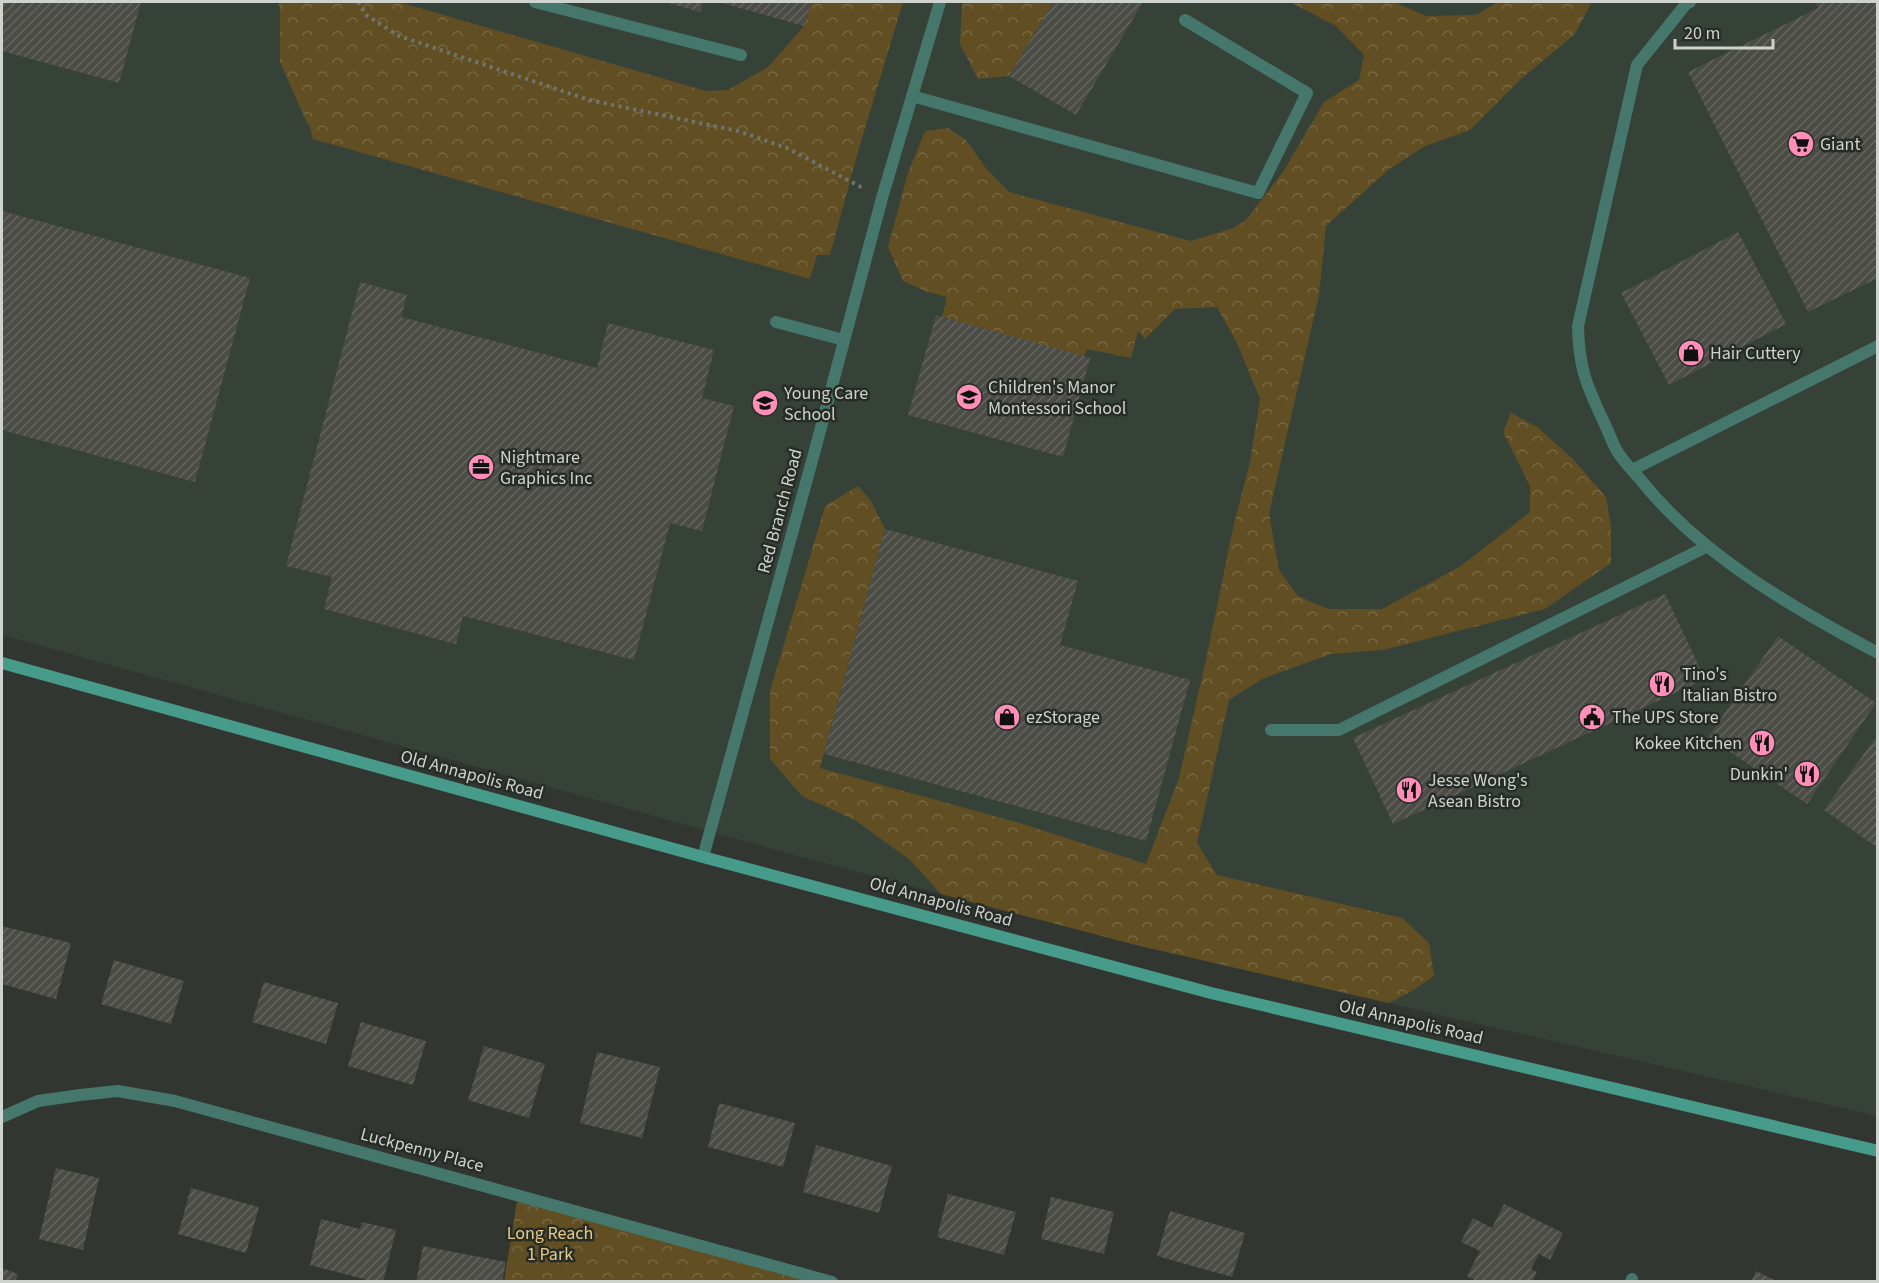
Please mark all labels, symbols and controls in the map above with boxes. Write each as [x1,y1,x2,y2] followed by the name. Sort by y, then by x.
[1675,12,1772,50] scale bar
[1684,21,1720,46] text: 20 m
[1786,129,1816,159] supermarket icon: Giant
[1820,132,1861,157] place label: Giant
[1676,338,1706,368] shop icon: Hair Cuttery
[1710,341,1801,366] place label: Hair Cuttery
[988,375,1126,421] place label: Children's Manor Montessori School
[783,381,868,427] place label: Young Care School
[954,382,984,412] school or university icon: Children's Manor Montessori School
[750,388,780,418] school or university icon: Young Care School
[500,445,592,491] place label: Nightmare Graphics Inc
[751,446,809,576] street label: Red Branch Road
[466,452,496,482] office icon: Nightmare Graphics Inc
[1682,662,1777,708] place label: Tino's Italian Bistro
[1647,669,1677,699] restaurant icon: Tino's Italian Bistro
[992,702,1022,732] shop icon: ezStorage
[1577,702,1607,732] public building icon: The UPS Store
[1026,705,1100,730] place label: ezStorage
[1612,705,1719,730] place label: The UPS Store
[1747,728,1777,758] restaurant icon: Kokee Kitchen
[1634,731,1742,756] place label: Kokee Kitchen
[398,744,546,806] street label: Old Annapolis Road
[1792,759,1822,789] restaurant icon: Dunkin'
[1730,762,1788,787] place label: Dunkin'
[1428,768,1528,814] place label: Jesse Wong's Asean Bistro
[1394,775,1424,805] restaurant icon: Jesse Wong's Asean Bistro
[867,871,1015,933] street label: Old Annapolis Road
[1336,993,1486,1051] street label: Old Annapolis Road
[358,1122,486,1178] street label: Luckpenny Place
[507,1221,593,1267] park label: Long Reach 1 Park

